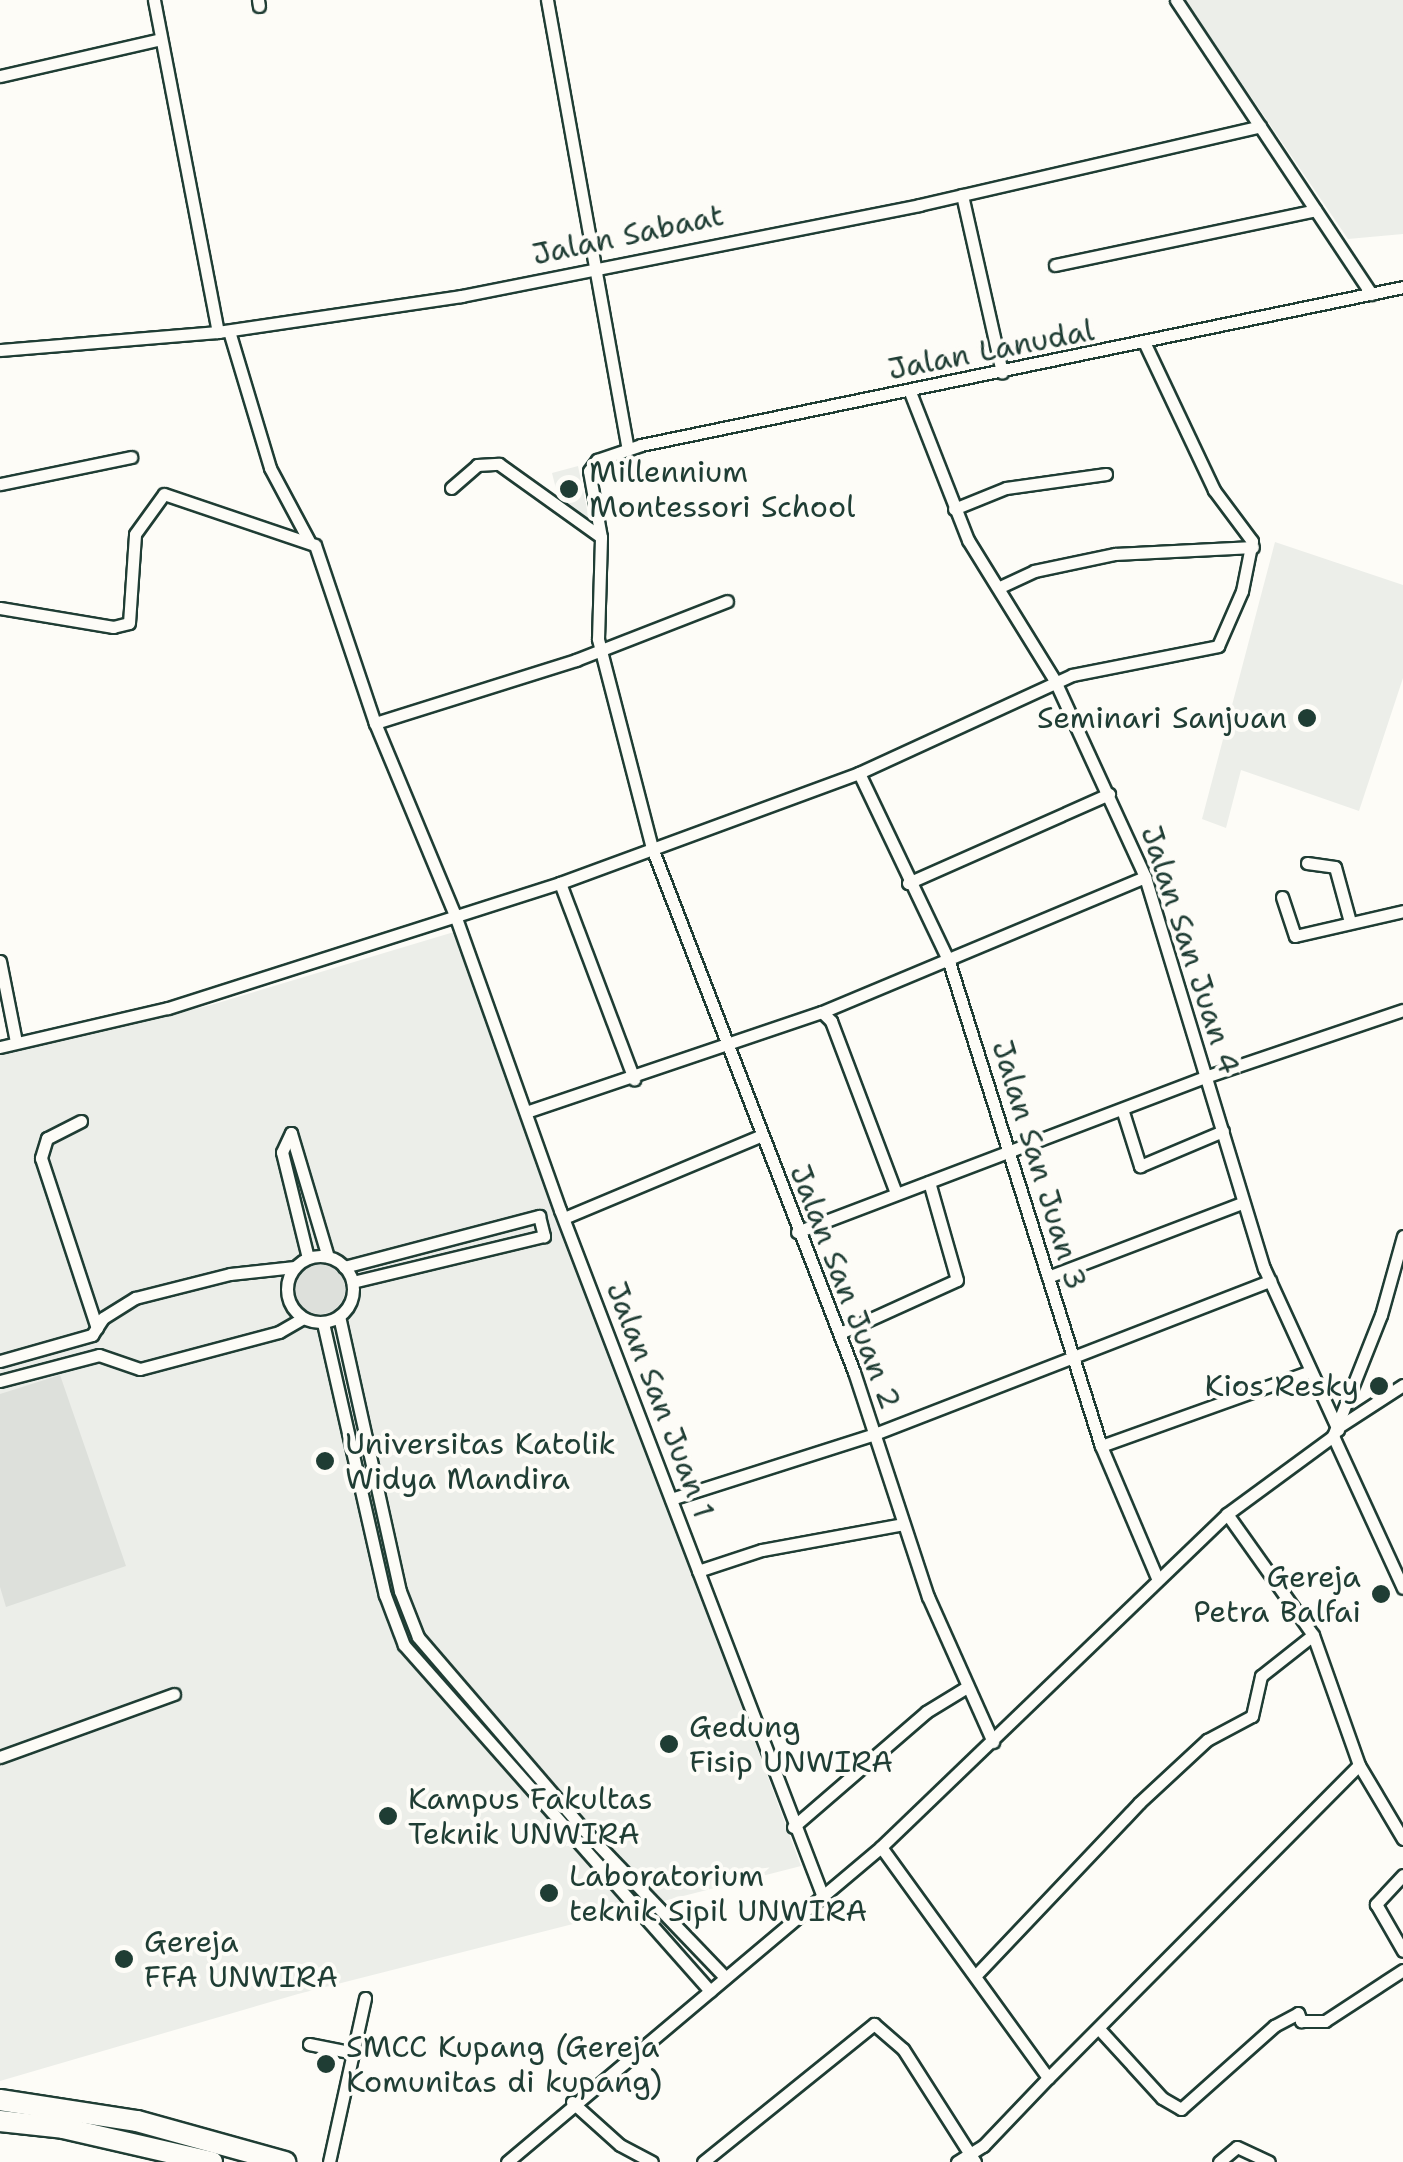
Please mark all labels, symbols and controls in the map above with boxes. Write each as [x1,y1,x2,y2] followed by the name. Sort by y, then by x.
[529,197,727,273] street label: Jalan Sabaat
[885,312,1097,388] street label: Jalan Lanudal
[589,454,855,524] place label: Millennium Montessori School
[558,478,580,500] marker: Millennium Montessori School
[1037,700,1287,736] place label: Seminari Sanjuan
[1296,707,1318,729] marker: Seminari Sanjuan
[1133,821,1247,1079] street label: Jalan San Juan 4
[984,1036,1094,1294] street label: Jalan San Juan 3
[782,1160,908,1414] street label: Jalan San Juan 2
[598,1277,722,1523] street label: Jalan San Juan 1
[1204,1368,1359,1404] place label: Kios Resky
[1368,1375,1390,1397] marker: Kios Resky
[345,1426,616,1496] place label: Universitas Katolik Widya Mandira
[314,1450,336,1472] marker: Universitas Katolik Widya Mandira
[1193,1559,1361,1630] place label: Gereja Petra Balfai
[1370,1583,1392,1605] marker: Gereja Petra Balfai
[689,1709,893,1780] place label: Gedung Fisip UNWIRA
[658,1733,680,1755] marker: Gedung Fisip UNWIRA
[408,1781,652,1852] place label: Kampus Fakultas Teknik UNWIRA
[377,1805,399,1827] marker: Kampus Fakultas Teknik UNWIRA
[569,1858,867,1928] place label: Laboratorium teknik Sipil UNWIRA
[538,1882,560,1904] marker: Laboratorium teknik Sipil UNWIRA
[144,1924,338,1994] place label: Gereja FFA UNWIRA
[113,1948,135,1970] marker: Gereja FFA UNWIRA
[346,2029,662,2100] place label: SMCC Kupang (Gereja Komunitas di kupang)
[315,2053,337,2075] marker: SMCC Kupang (Gereja Komunitas di kupang)

